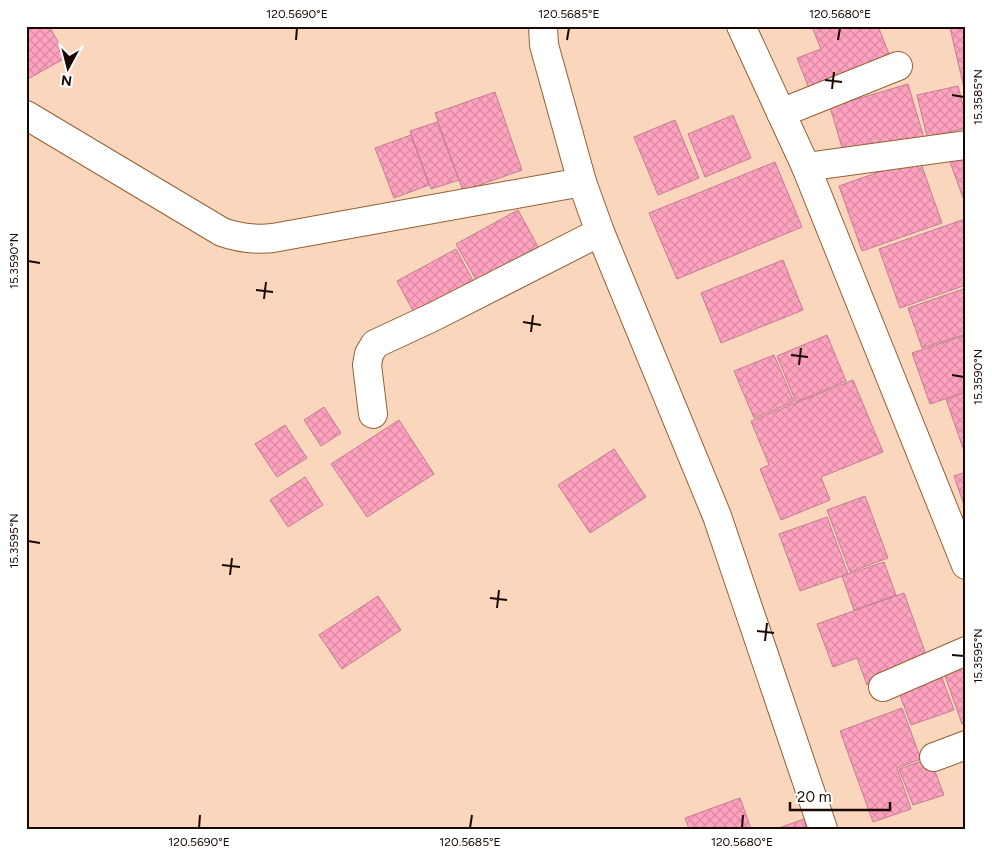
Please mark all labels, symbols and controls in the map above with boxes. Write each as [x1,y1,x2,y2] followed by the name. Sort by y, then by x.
[266,7,328,21] text: 120.5690°E
[538,7,600,21] text: 120.5685°E
[809,7,871,21] text: 120.5680°E
[42,42,92,92] north arrow
[971,69,985,125] text: 15.3585°N
[60,71,73,90] text: N
[7,233,21,289] text: 15.3590°N
[971,349,985,405] text: 15.3590°N
[7,513,21,569] text: 15.3595°N
[971,628,985,684] text: 15.3595°N
[790,780,890,812] scale bar
[797,788,831,806] text: 20 m
[168,835,230,849] text: 120.5690°E
[439,835,501,849] text: 120.5685°E
[711,835,773,849] text: 120.5680°E

